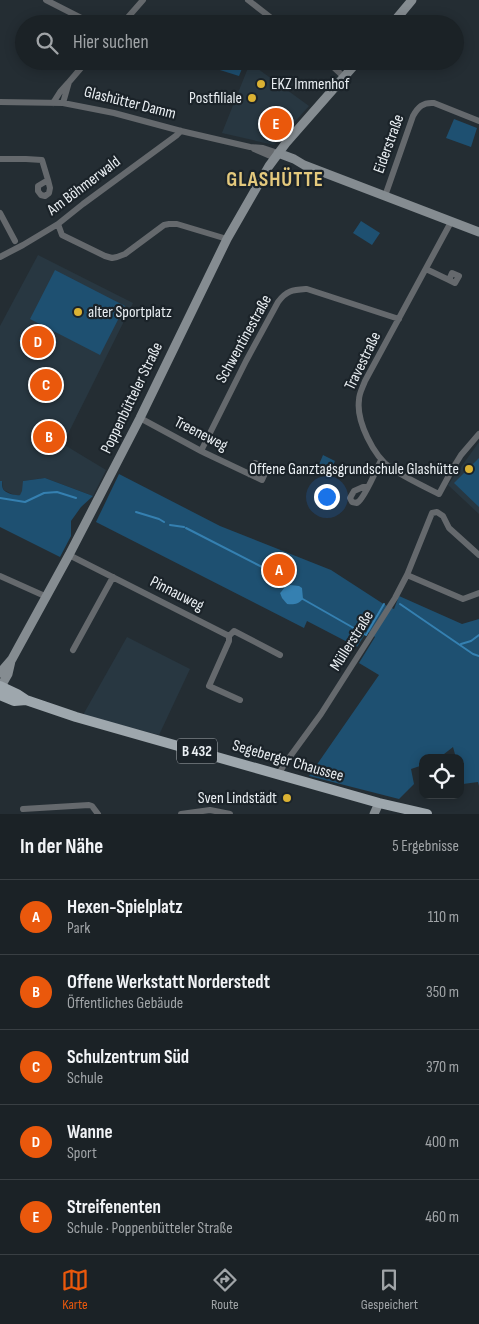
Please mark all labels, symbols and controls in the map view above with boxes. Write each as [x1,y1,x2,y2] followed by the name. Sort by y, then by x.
[15,15,464,70] search box
[33,29,61,57] icon: search
[73,31,149,54] text: Hier suchen
[271,75,350,94] place label: EKZ Immenhof
[255,78,267,90] marker: EKZ Immenhof
[82,82,178,124] street label: Glashütter Damm
[189,89,242,108] place label: Postfiliale
[246,92,258,104] marker: Postfiliale
[260,105,292,143] pin: E
[370,112,408,176] street label: Eiderstraße
[43,152,124,220] street label: Am Böhmerwald
[226,167,324,192] district label: GLASHÜTTE
[212,292,276,386] street label: Schwentinestraße
[88,303,172,322] place label: alter Sportplatz
[72,306,84,318] marker: alter Sportplatz
[22,323,54,361] pin: D
[341,329,385,393] street label: Travestraße
[97,339,167,457] street label: Poppenbütteler Straße
[30,366,62,404] pin: C
[171,412,231,456] street label: Treeneweg
[33,418,65,456] pin: B
[249,460,459,479] place label: Offene Ganztagsgrundschule Glashütte
[463,463,475,475] marker: Offene Ganztagsgrundschule Glashütte
[314,484,340,510] your location
[263,551,295,589] pin: A
[147,572,207,616] street label: Pinnauweg
[326,607,378,675] street label: Müllerstraße
[230,736,346,786] street label: Segeberger Chaussee
[177,738,217,764] road number: B 432
[419,754,464,799] map controls
[419,754,464,799] button: locate
[198,789,277,808] place label: Sven Lindstädt
[281,792,293,804] marker: Sven Lindstädt
[20,834,103,859] text: In der Nähe
[392,837,459,856] text: 5 Ergebnisse
[67,896,183,919] text: Hexen-Spielplatz
[32,908,40,927] text: A
[428,908,459,927] text: 110 m
[67,919,90,938] text: Park
[67,971,270,994] text: Offene Werkstatt Norderstedt
[32,983,40,1002] text: B
[426,983,459,1002] text: 350 m
[67,994,183,1013] text: Öffentliches Gebäude
[67,1046,189,1069] text: Schulzentrum Süd
[32,1058,40,1077] text: C
[426,1058,459,1077] text: 370 m
[67,1069,103,1088] text: Schule
[67,1121,113,1144] text: Wanne
[32,1133,40,1152] text: D
[425,1133,459,1152] text: 400 m
[67,1144,97,1163] text: Sport
[67,1196,161,1219] text: Streifenenten
[33,1208,39,1227] text: E
[425,1208,459,1227] text: 460 m
[67,1219,233,1238] text: Schule · Poppenbütteler Straße
[61,1266,89,1313] tab: Karte
[211,1266,239,1313] tab: Route
[361,1266,418,1313] tab: Gespeichert

